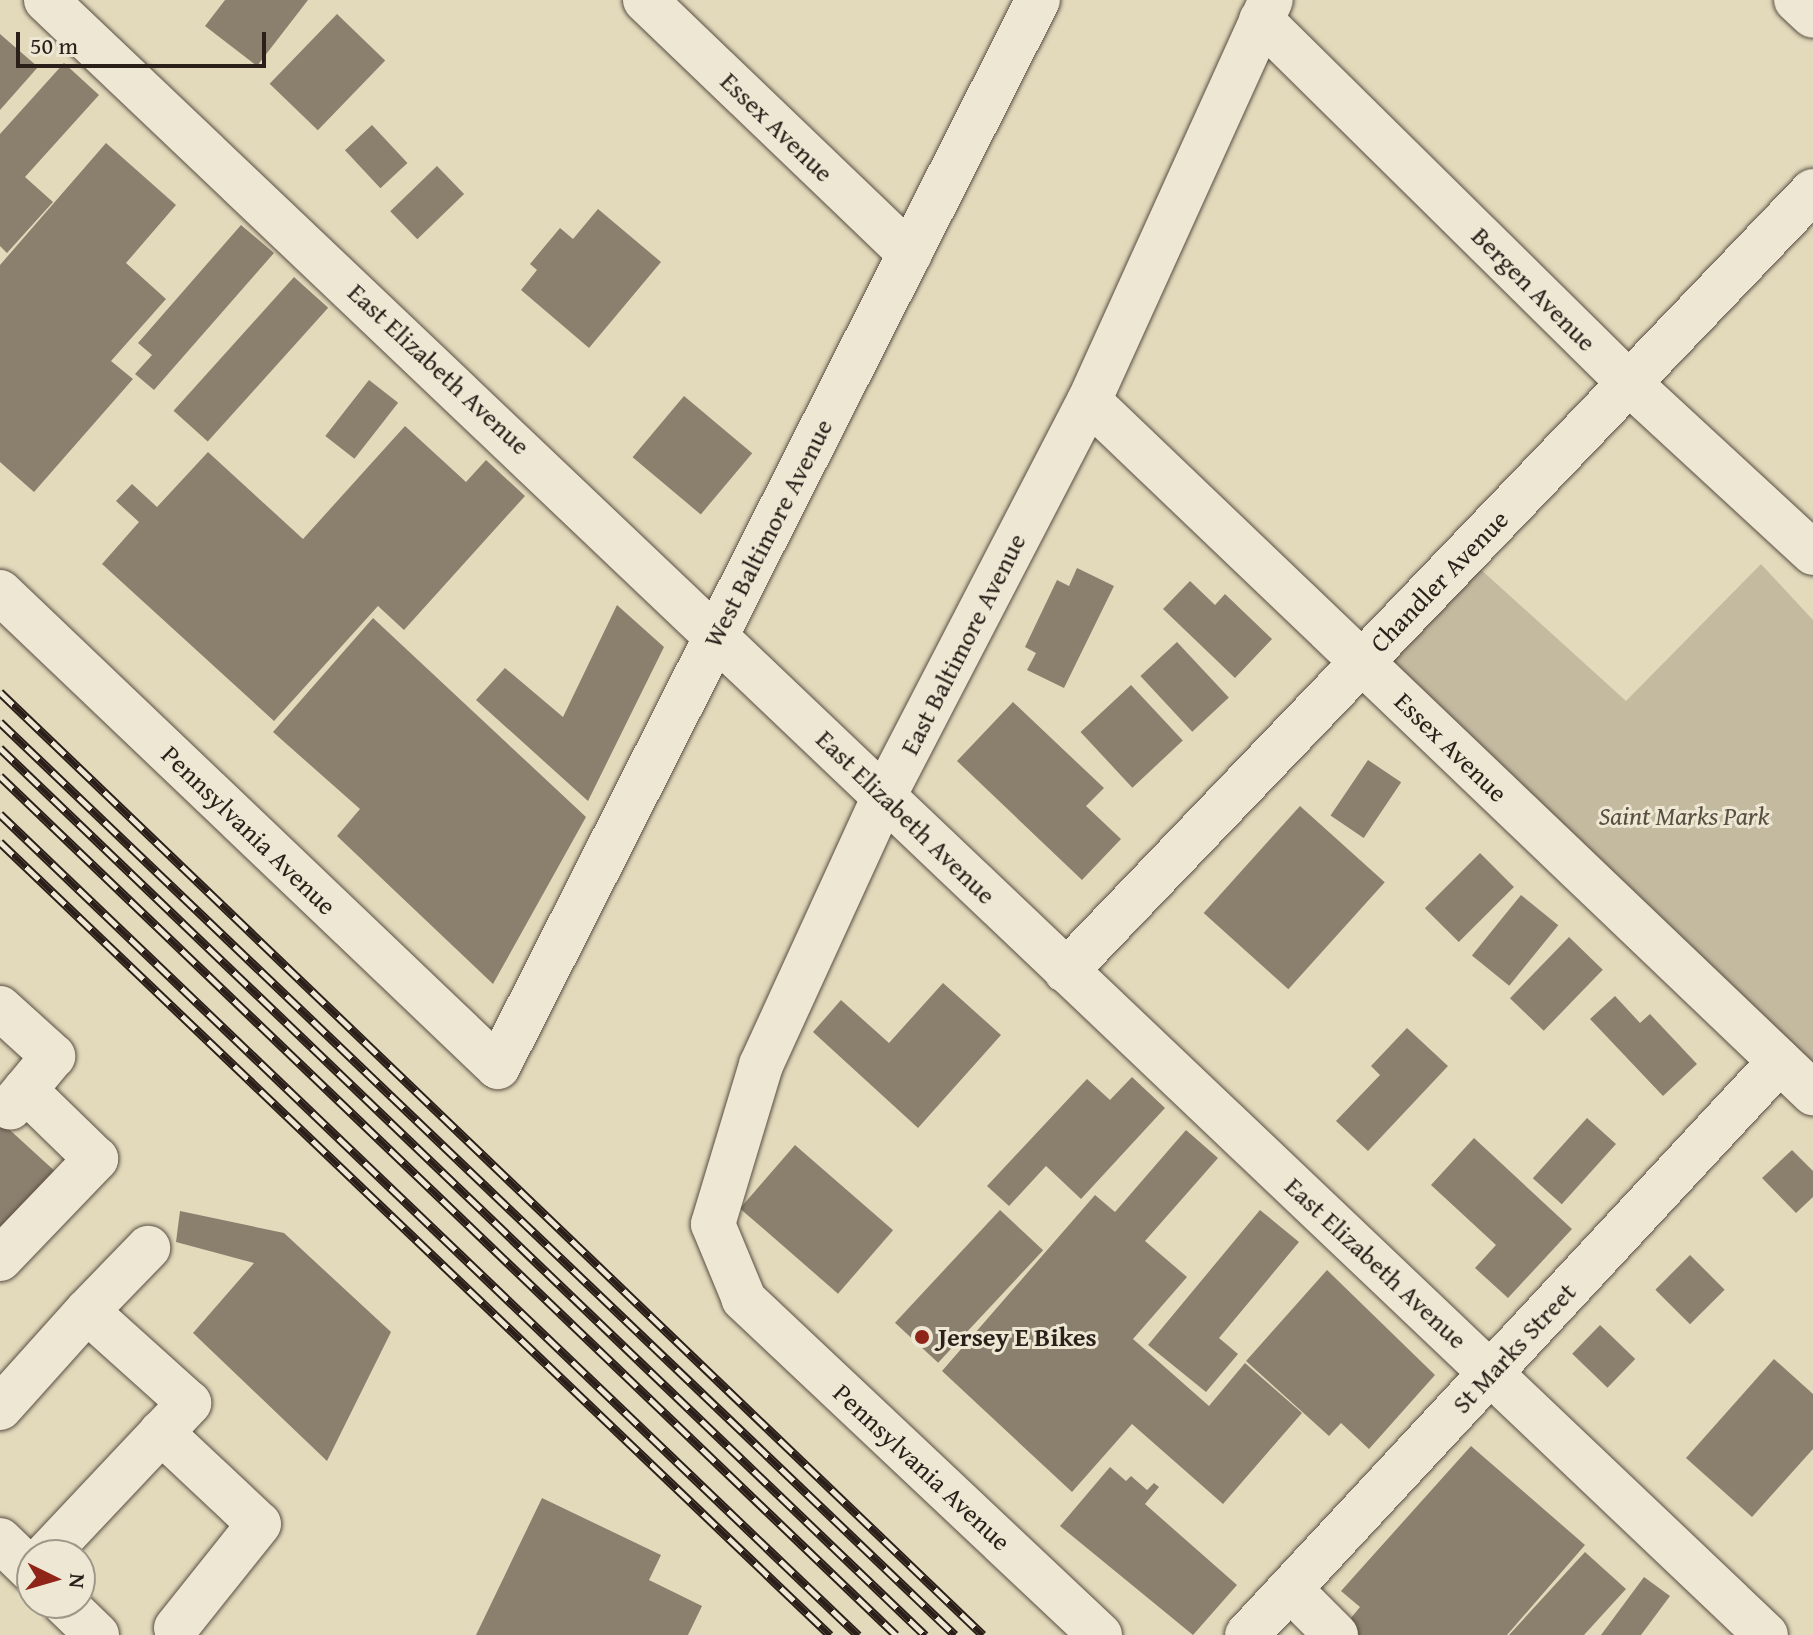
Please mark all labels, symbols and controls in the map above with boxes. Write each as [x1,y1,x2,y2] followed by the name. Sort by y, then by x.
[20,16,270,66] scale bar
[30,28,78,63] text: 50 m
[714,66,840,188] street label: Essex Avenue
[1465,220,1603,358] street label: Bergen Avenue
[342,277,536,461] street label: East Elizabeth Avenue
[697,414,839,652] street label: West Baltimore Avenue
[1363,504,1515,658] street label: Chandler Avenue
[894,528,1032,760] street label: East Baltimore Avenue
[1388,686,1514,808] street label: Essex Avenue
[810,723,1002,911] street label: East Elizabeth Avenue
[155,739,343,921] street label: Pennsylvania Avenue
[1599,800,1769,832] park label: Saint Marks Park
[1279,1171,1473,1355] street label: East Elizabeth Avenue
[1446,1276,1582,1420] street label: St Marks Street
[938,1321,1097,1353] place label: Jersey E Bikes
[913,1328,931,1346] marker: Jersey E Bikes
[827,1377,1017,1557] street label: Pennsylvania Avenue
[16,1539,96,1619] north arrow
[61,1572,94,1590] text: N

